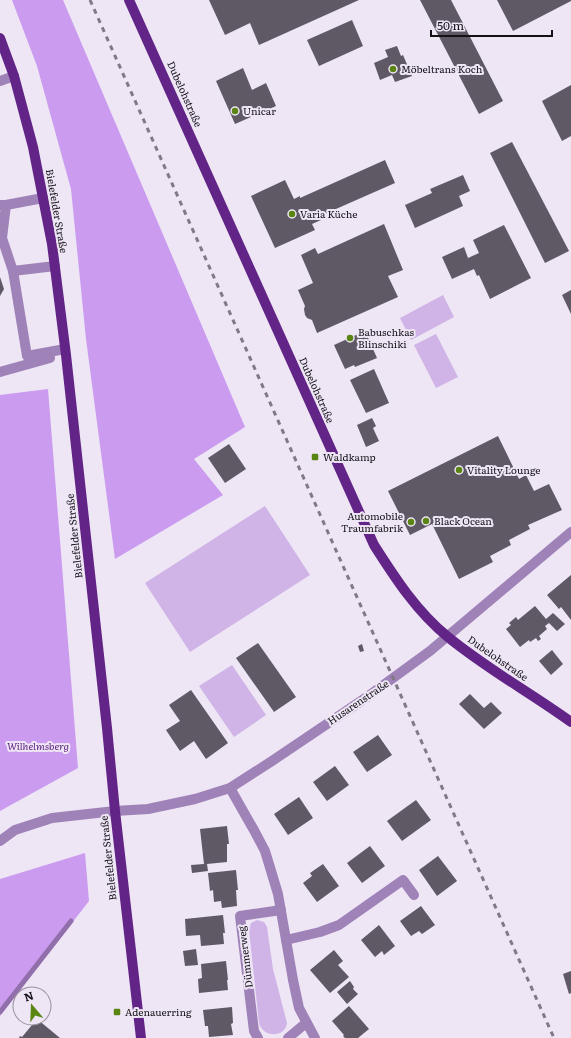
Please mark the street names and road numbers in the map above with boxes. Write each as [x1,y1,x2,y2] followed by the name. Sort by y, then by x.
[164,58,207,129] street label: Dubelohstraße
[43,168,72,254] street label: Bielefelder Straße
[296,354,339,425] street label: Dubelohstraße
[62,493,85,579] street label: Bielefelder Straße
[465,631,532,684] street label: Dubelohstraße
[324,676,391,728] street label: Husarenstraße
[96,815,119,901] street label: Bielefelder Straße
[233,925,256,989] street label: Dümmerweg

